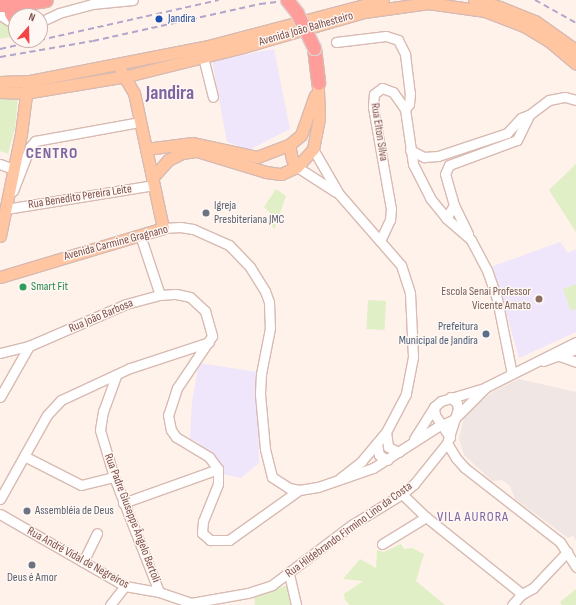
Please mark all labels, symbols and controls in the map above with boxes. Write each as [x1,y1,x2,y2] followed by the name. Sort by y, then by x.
[8,8,48,48] north arrow
[257,9,355,49] street label: Avenida João Balhesteiro
[27,10,37,24] text: N
[168,12,195,26] place label: Jandira
[153,13,165,25] marker: Jandira
[146,81,194,105] district label: Jandira
[367,102,391,162] street label: Rua Elton Silva
[26,144,78,164] district label: CENTRO
[27,182,133,212] street label: Rua Benedito Pereira Leite
[214,199,284,227] place label: Igreja Presbiteriana JMC
[201,208,211,218] marker: Igreja Presbiteriana JMC
[62,222,170,264] street label: Avenida Carmine Gragnano
[31,280,68,294] place label: Smart Fit
[18,282,28,292] marker: Smart Fit
[441,285,531,313] place label: Escola Senai Professor Vicente Amato
[534,294,544,304] marker: Escola Senai Professor Vicente Amato
[67,296,135,336] street label: Rua João Barbosa
[399,320,478,348] place label: Prefeitura Municipal de Jandira
[481,329,491,339] marker: Prefeitura Municipal de Jandira
[101,452,163,584] street label: Rua Padre Giuseppe Ângelo Bertoli
[283,479,415,581] street label: Rua Hildebrando Firmino Lino da Costa
[35,504,114,518] place label: Assembléia de Deus
[22,506,32,516] marker: Assembléia de Deus
[437,509,509,525] district label: VILA AURORA
[25,524,131,592] street label: Rua André Vidal de Negreiros
[27,560,37,570] marker: Deus é Amor
[7,571,57,585] place label: Deus é Amor

